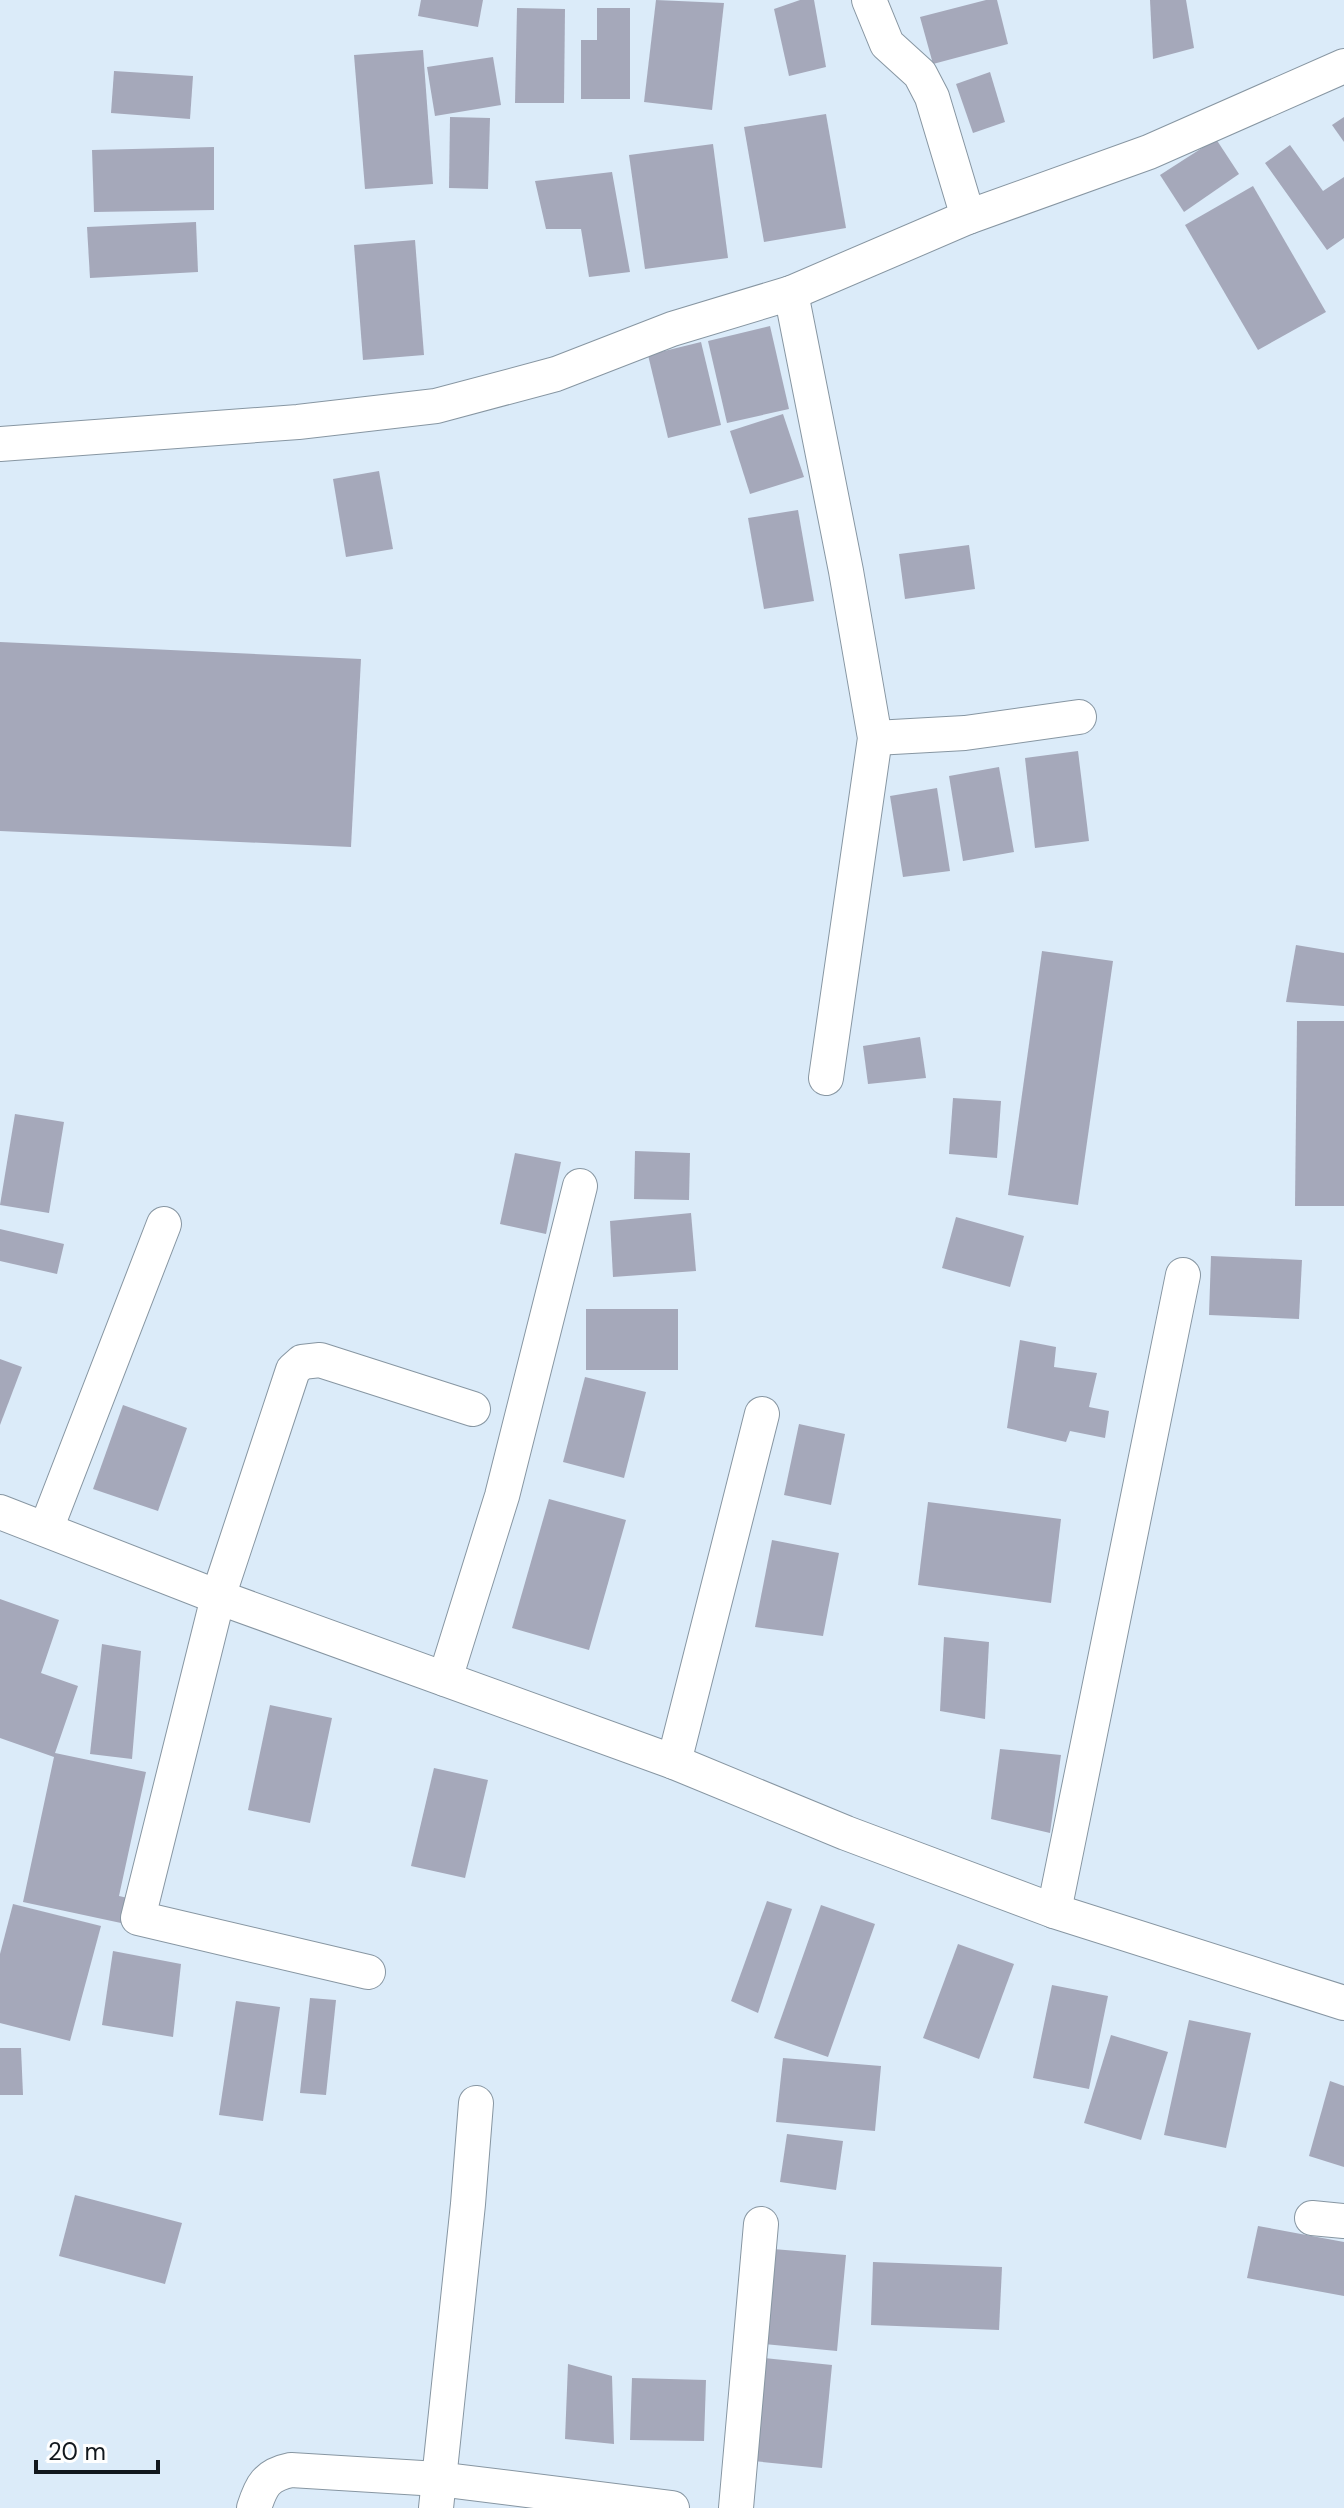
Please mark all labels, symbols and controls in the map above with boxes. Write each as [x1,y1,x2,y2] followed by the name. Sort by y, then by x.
[36,2424,158,2474] scale bar
[48,2436,106,2467] text: 20 m

